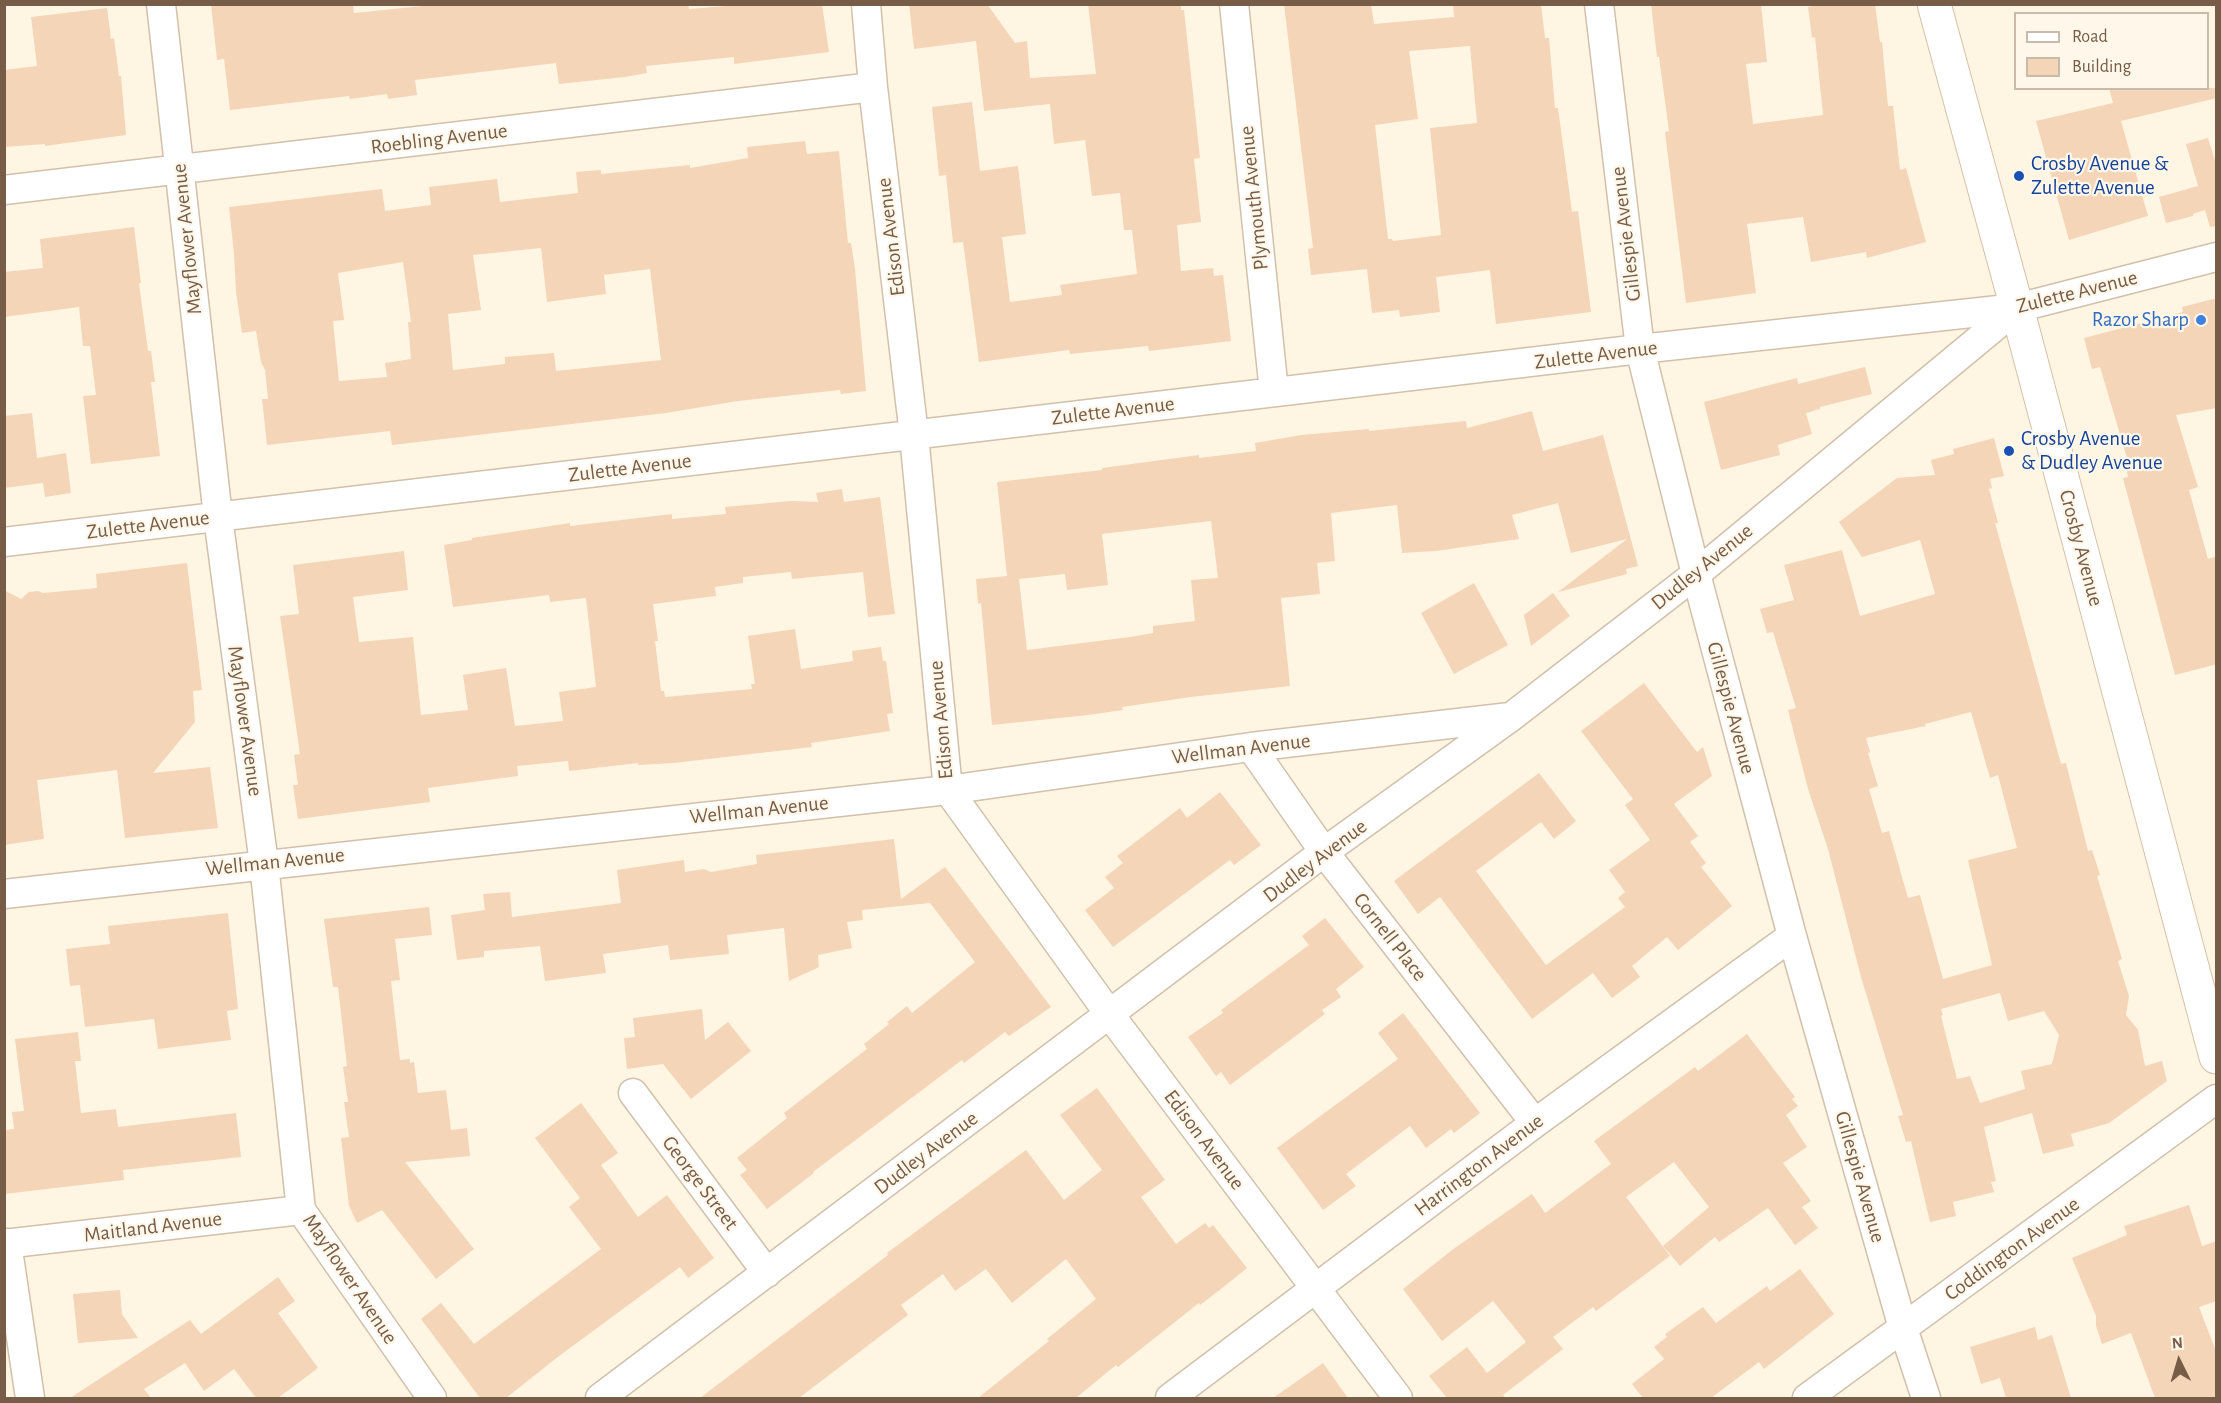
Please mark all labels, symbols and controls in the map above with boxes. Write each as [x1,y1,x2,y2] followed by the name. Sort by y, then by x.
[2014,12,2209,90] legend
[2072,28,2108,46] text: Road
[2072,58,2131,76] text: Building
[369,118,509,160] street label: Roebling Avenue
[1234,124,1274,272] street label: Plymouth Avenue
[2031,151,2169,201] place label: Crosby Avenue & Zulette Avenue
[167,162,207,316] street label: Mayflower Avenue
[1605,165,1647,303] street label: Gillespie Avenue
[2012,169,2026,183] marker: Crosby Avenue & Zulette Avenue
[871,176,911,298] street label: Edison Avenue
[2014,265,2140,319] street label: Zulette Avenue
[2092,307,2189,333] place label: Razor Sharp
[2194,313,2208,327] marker: Razor Sharp
[1533,335,1659,375] street label: Zulette Avenue
[1050,391,1176,431] street label: Zulette Avenue
[2021,426,2163,476] place label: Crosby Avenue & Dudley Avenue
[2002,444,2016,458] marker: Crosby Avenue & Dudley Avenue
[567,448,693,488] street label: Zulette Avenue
[2053,487,2109,609] street label: Crosby Avenue
[85,505,211,545] street label: Zulette Avenue
[1646,518,1758,616] street label: Dudley Avenue
[1701,639,1761,777] street label: Gillespie Avenue
[222,644,268,798] street label: Mayflower Avenue
[923,660,959,780] street label: Edison Avenue
[1170,728,1312,770] street label: Wellman Avenue
[688,790,830,830] street label: Wellman Avenue
[1258,814,1372,908] street label: Dudley Avenue
[204,842,346,882] street label: Wellman Avenue
[1348,888,1432,986] street label: Cornell Place
[1158,1085,1250,1195] street label: Edison Avenue
[869,1106,983,1200] street label: Dudley Avenue
[1409,1108,1549,1222] street label: Harrington Avenue
[1829,1108,1891,1246] street label: Gillespie Avenue
[656,1131,744,1235] street label: George Street
[1940,1192,2084,1306] street label: Coddington Avenue
[83,1206,223,1248] street label: Maitland Avenue
[297,1209,403,1349] street label: Mayflower Avenue
[2149,1331,2209,1391] north arrow
[2171,1335,2184,1352] text: N

